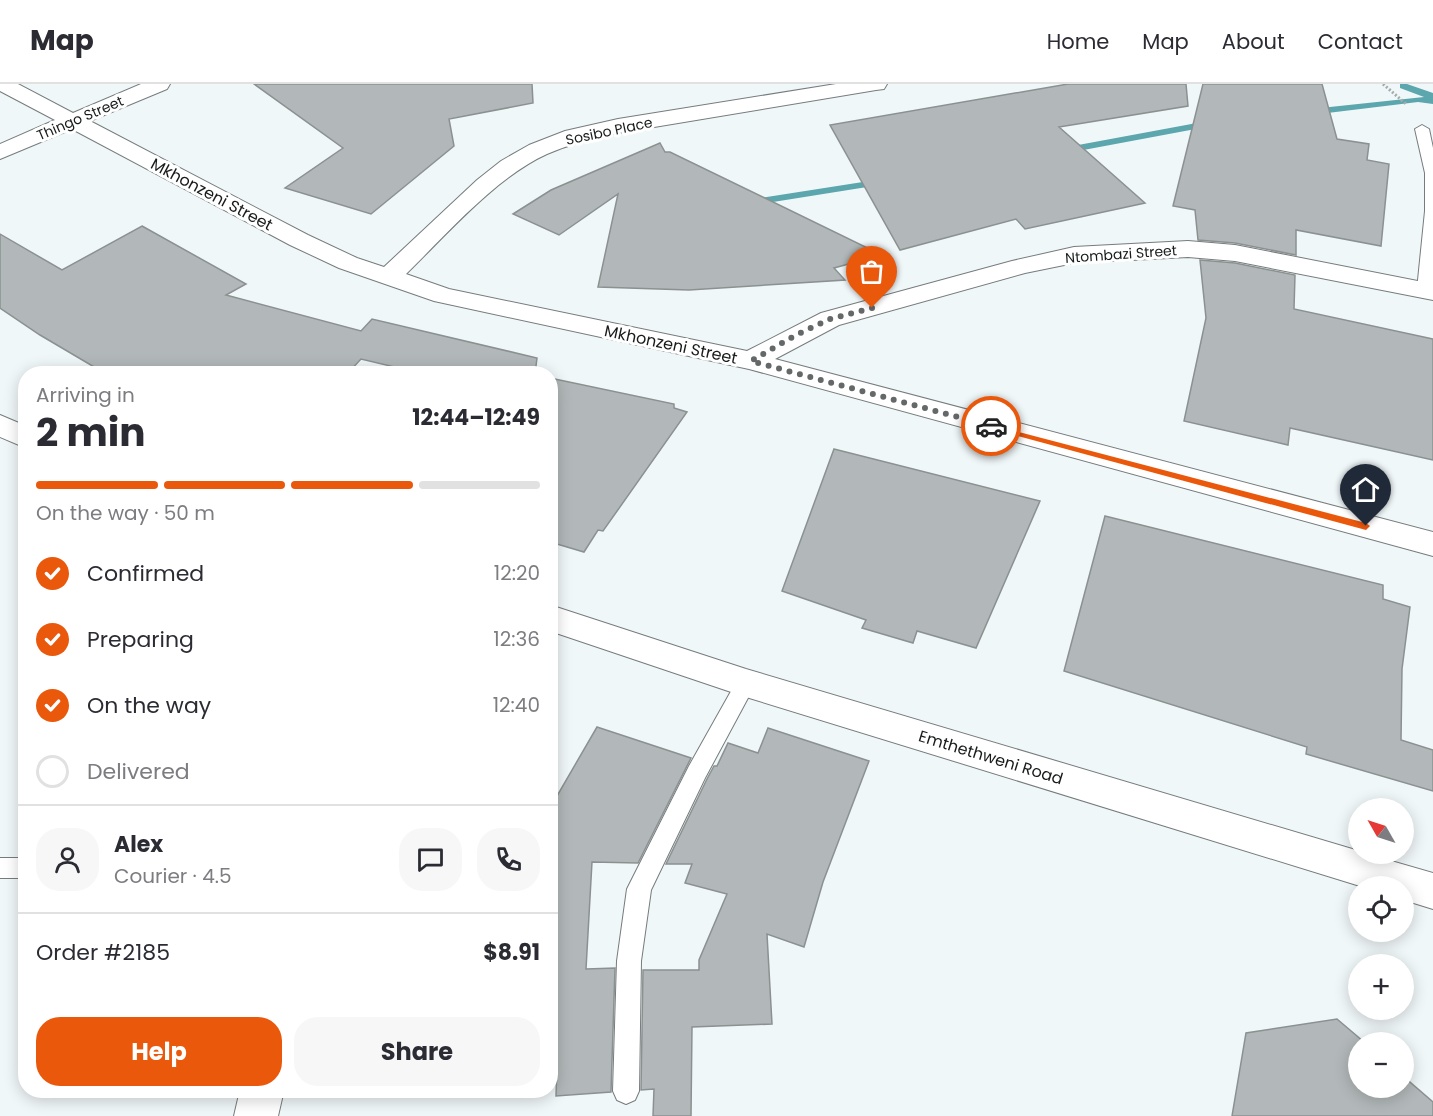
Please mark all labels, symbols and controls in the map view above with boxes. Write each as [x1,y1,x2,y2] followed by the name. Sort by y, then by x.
[30,21,94,60] text: Map
[1047,27,1109,56] text: Home
[1142,27,1189,56] text: Map
[1222,27,1285,56] text: About
[1318,27,1403,56] text: Contact
[34,91,126,145] street label: Thingo Street
[564,112,655,150] street label: Sosibo Place
[147,153,277,236] street label: Mkhonzeni Street
[1065,240,1177,268] street label: Ntombazi Street
[846,246,897,308] pin
[855,255,888,288] icon: bag
[602,319,740,370] street label: Mkhonzeni Street
[36,381,135,409] text: Arriving in
[961,396,1021,456] courier
[412,402,540,433] text: 12:44–12:49
[36,405,146,460] text: 2 min
[975,410,1008,443] icon: car
[1340,464,1391,526] pin
[1349,473,1382,506] icon: home
[36,499,215,527] text: On the way · 50 m
[36,557,69,590] icon: check
[87,558,204,589] text: Confirmed
[494,559,540,587] text: 12:20
[36,623,69,656] icon: check
[87,624,194,655] text: Preparing
[493,625,540,653] text: 12:36
[36,689,69,722] icon: check
[87,690,211,721] text: On the way
[493,691,540,719] text: 12:40
[916,725,1066,790] street label: Emthethweni Road
[87,756,190,787] text: Delivered
[1348,798,1414,864] north arrow
[1348,798,1414,1098] map controls
[36,828,99,891] button: person
[399,828,462,891] button: chat
[477,828,540,891] button: phone
[114,829,163,860] text: Alex
[114,862,232,890] text: Courier · 4.5
[1348,876,1414,942] button: locate
[36,937,170,968] text: Order #2185
[483,937,540,968] text: $8.91
[1348,954,1414,1020] button: +
[36,1017,282,1086] button: Help
[294,1017,540,1086] button: Share
[1348,1032,1414,1098] button: −

